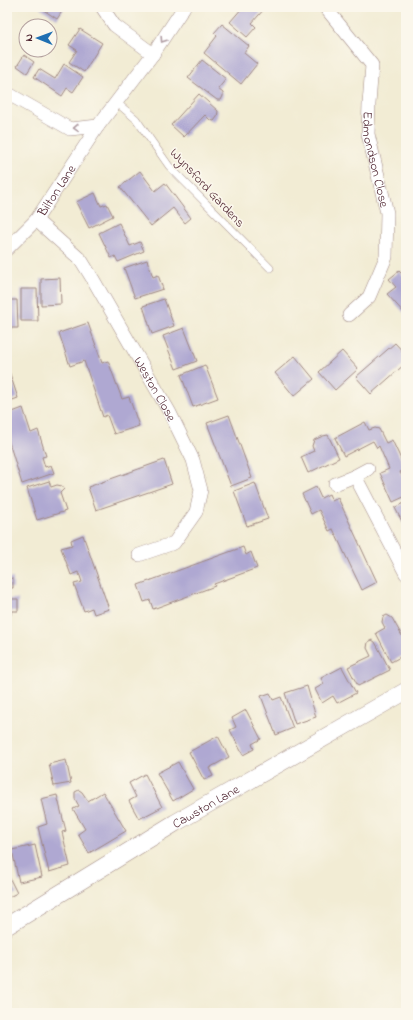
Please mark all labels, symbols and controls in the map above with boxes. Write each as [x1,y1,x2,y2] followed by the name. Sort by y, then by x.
[18,18,58,58] north arrow
[21,34,37,42] text: N
[160,35,167,42] one-way arrow
[357,111,393,210] street label: Edmondson Close
[73,123,79,132] one-way arrow
[164,144,249,233] street label: Wynsford Gardens
[33,161,81,221] street label: Bilton Lane
[128,353,181,425] street label: Weston Close
[169,780,243,834] street label: Cawston Lane

